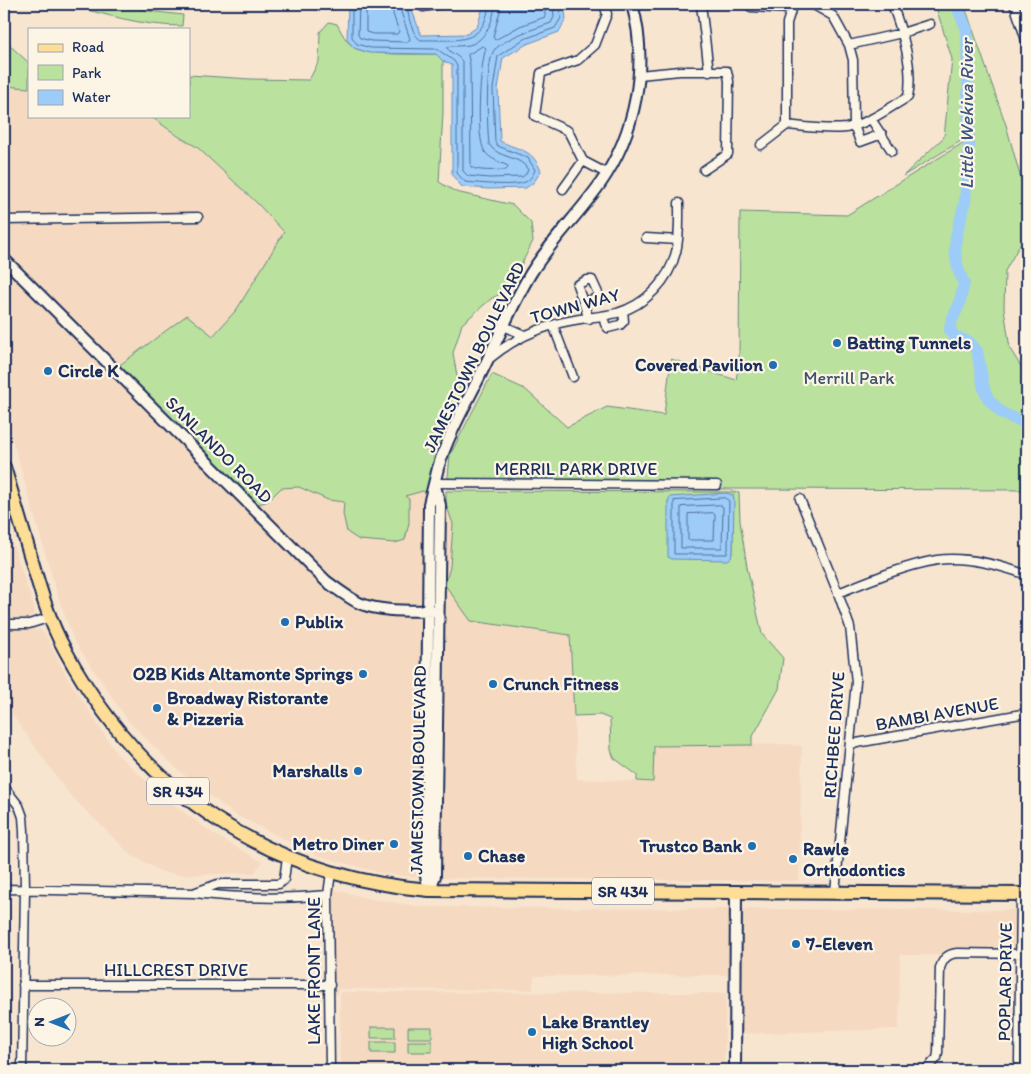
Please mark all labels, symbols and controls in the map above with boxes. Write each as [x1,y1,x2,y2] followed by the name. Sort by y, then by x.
[28,28,190,118] legend
[955,37,978,189] water label: Little Wekiva River
[72,38,105,56] text: Road
[72,64,102,82] text: Park
[72,88,111,106] text: Water
[418,258,530,456] street label: JAMESTOWN BOULEVARD
[528,283,623,328] street label: TOWN WAY
[847,332,971,354] place label: Batting Tunnels
[831,337,843,349] marker: Batting Tunnels
[635,354,764,376] place label: Covered Pavilion
[767,359,779,371] marker: Covered Pavilion
[58,360,119,382] place label: Circle K
[42,365,54,377] marker: Circle K
[803,367,895,389] park label: Merrill Park
[161,392,277,508] street label: SANLANDO ROAD
[495,458,657,480] street label: MERRIL PARK DRIVE
[295,611,344,633] place label: Publix
[279,616,291,628] marker: Publix
[133,663,353,685] place label: O2B Kids Altamonte Springs
[405,665,431,875] street label: JAMESTOWN BOULEVARD
[357,668,369,680] marker: O2B Kids Altamonte Springs
[819,671,849,799] street label: RICHBEE DRIVE
[503,673,619,695] place label: Crunch Fitness
[487,678,499,690] marker: Crunch Fitness
[167,687,329,730] place label: Broadway Ristorante & Pizzeria
[874,692,1000,736] street label: BAMBI AVENUE
[151,702,163,714] marker: Broadway Ristorante & Pizzeria
[273,760,348,782] place label: Marshalls
[352,765,364,777] marker: Marshalls
[147,778,209,804] road number: SR 434
[293,833,385,855] place label: Metro Diner
[639,835,743,857] place label: Trustco Bank
[388,838,400,850] marker: Metro Diner
[803,838,905,881] place label: Rawle Orthodontics
[746,840,758,852] marker: Trustco Bank
[478,845,526,867] place label: Chase
[462,850,474,862] marker: Chase
[787,853,799,865] marker: Rawle Orthodontics
[592,878,654,904] road number: SR 434
[303,897,325,1045] street label: LAKE FRONT LANE
[993,922,1017,1042] street label: POPLAR DRIVE
[805,933,874,955] place label: 7-Eleven
[790,938,802,950] marker: 7-Eleven
[104,959,248,981] street label: HILLCREST DRIVE
[28,996,78,1046] north arrow
[542,1011,650,1054] place label: Lake Brantley High School
[31,1017,48,1027] text: N
[526,1026,538,1038] marker: Lake Brantley High School

